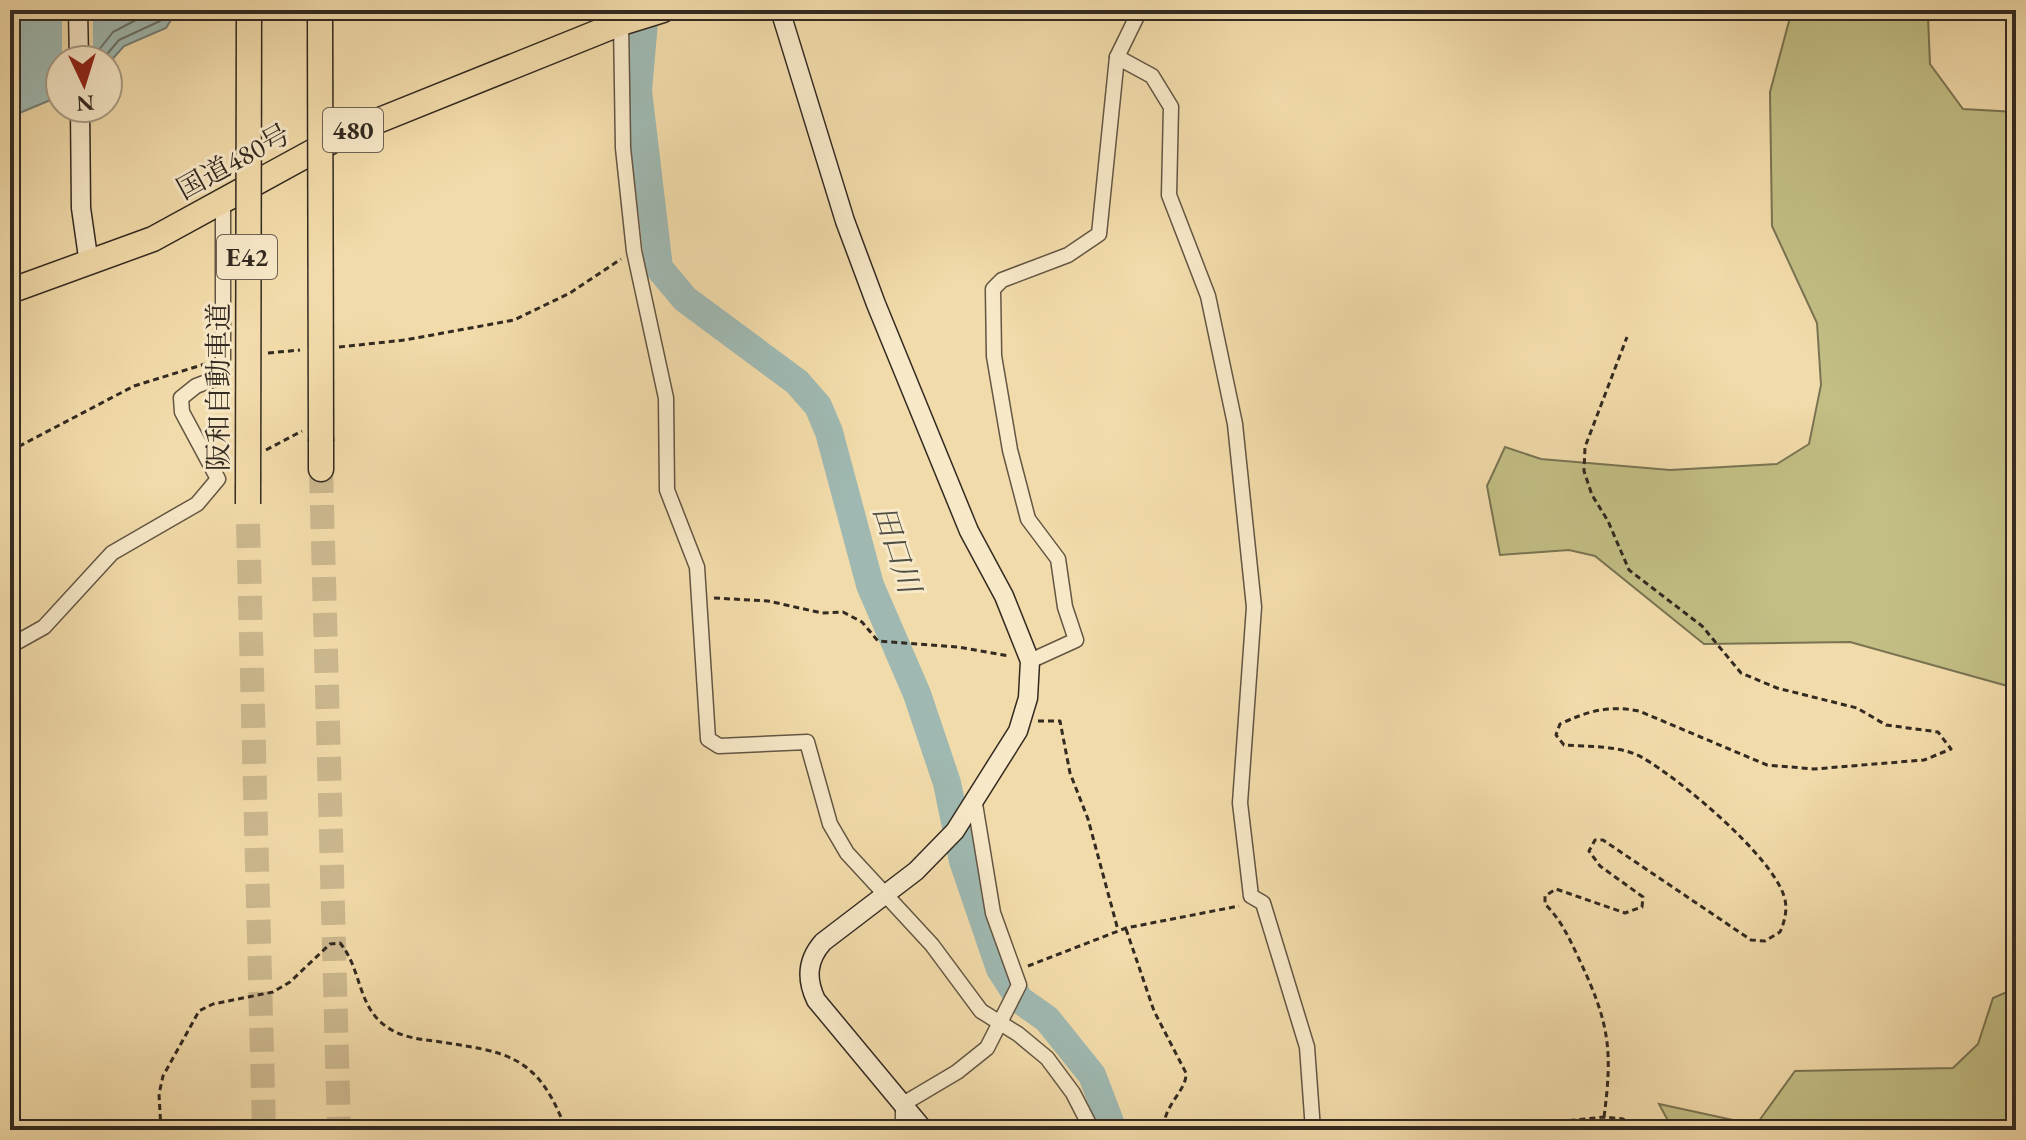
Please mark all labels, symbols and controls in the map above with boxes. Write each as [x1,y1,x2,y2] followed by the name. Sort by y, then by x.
[44,44,124,124] north arrow
[75,88,95,119] text: N
[323,108,383,152] road number: 480
[170,115,296,207] street label: 国道480号
[217,235,277,279] road number: E42
[200,303,236,471] street label: 阪和自動車道
[865,500,930,601] water label: 田口川

